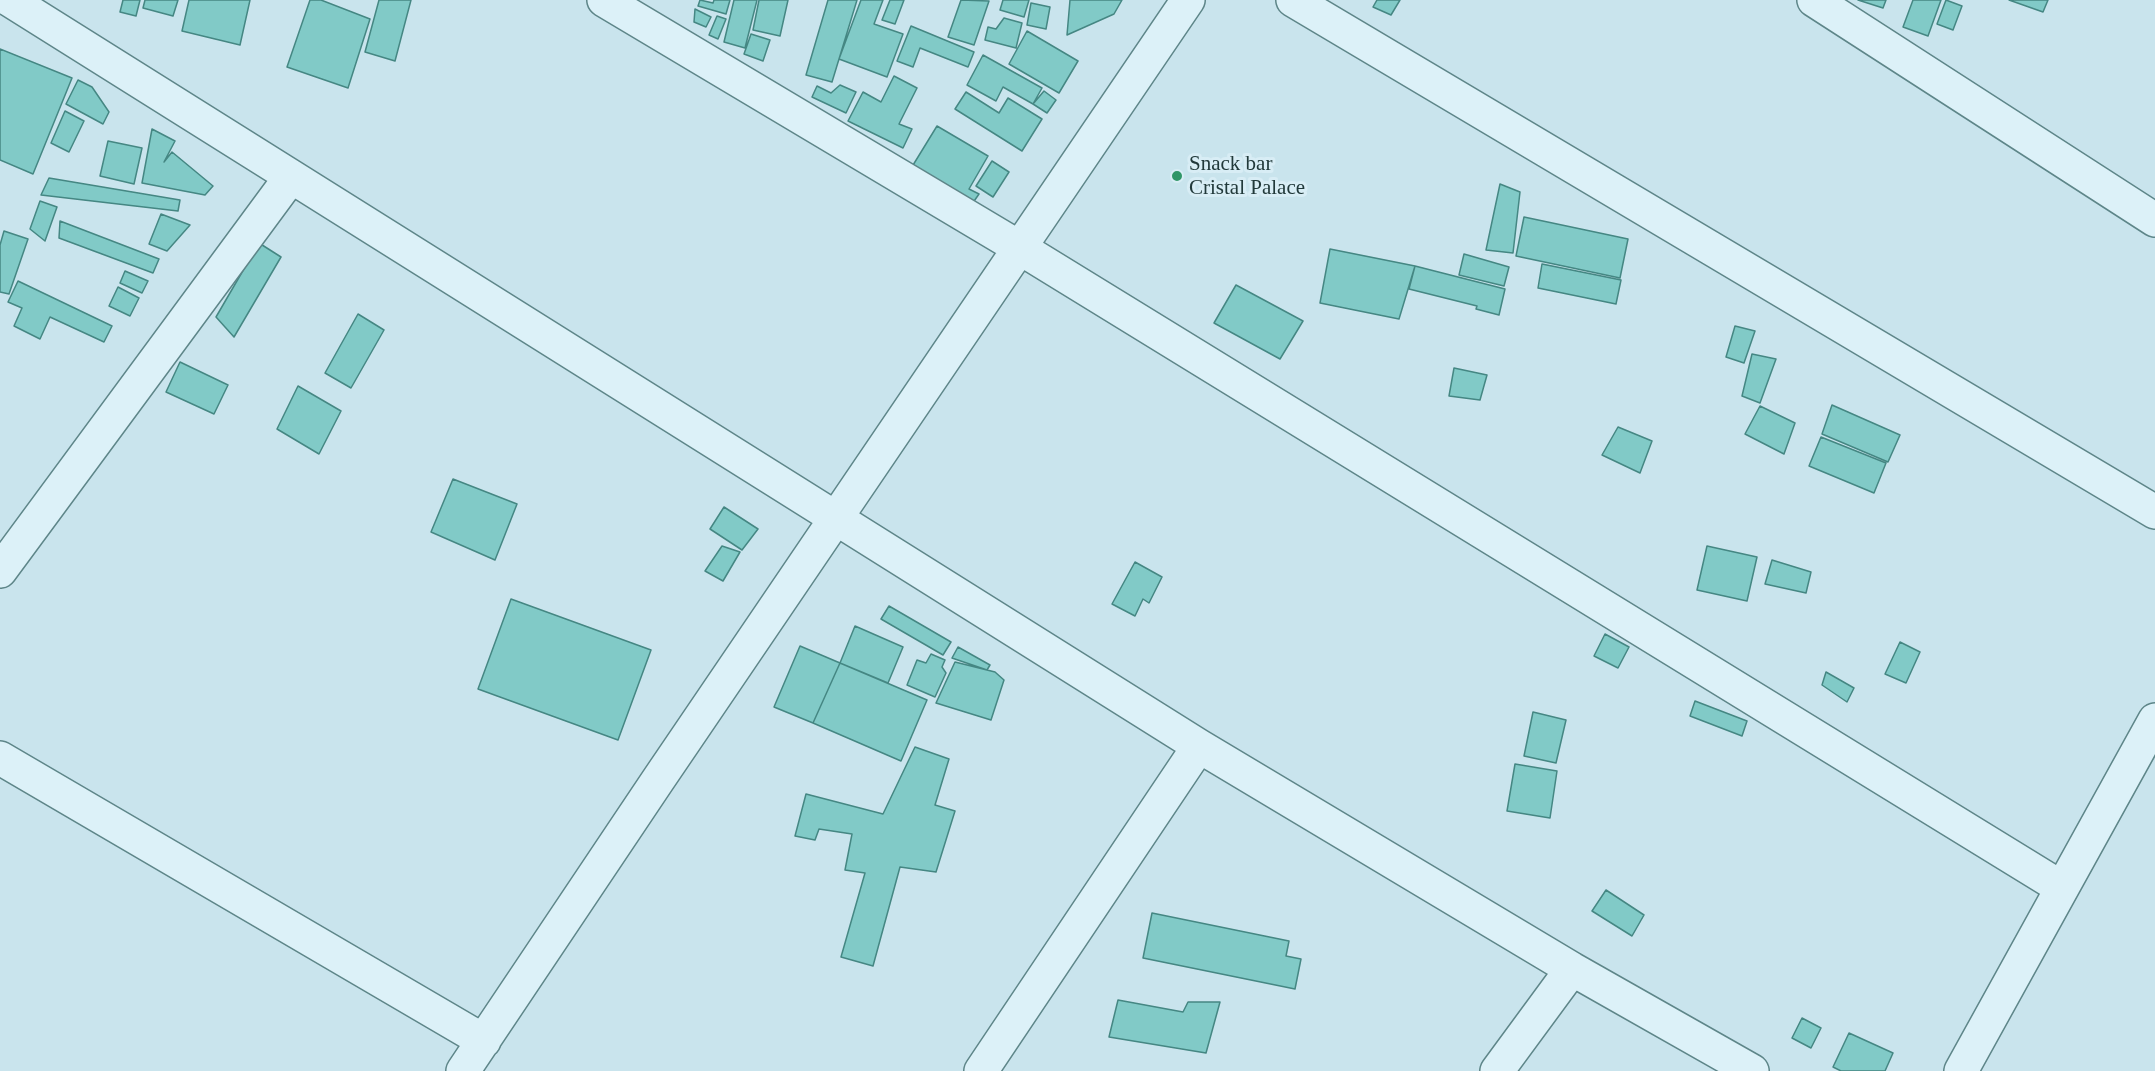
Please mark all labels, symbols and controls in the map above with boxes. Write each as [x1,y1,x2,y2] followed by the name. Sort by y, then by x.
[1189,151,1305,201] place label: Snack bar Cristal Palace
[1170,169,1184,183] marker: Snack bar Cristal Palace

